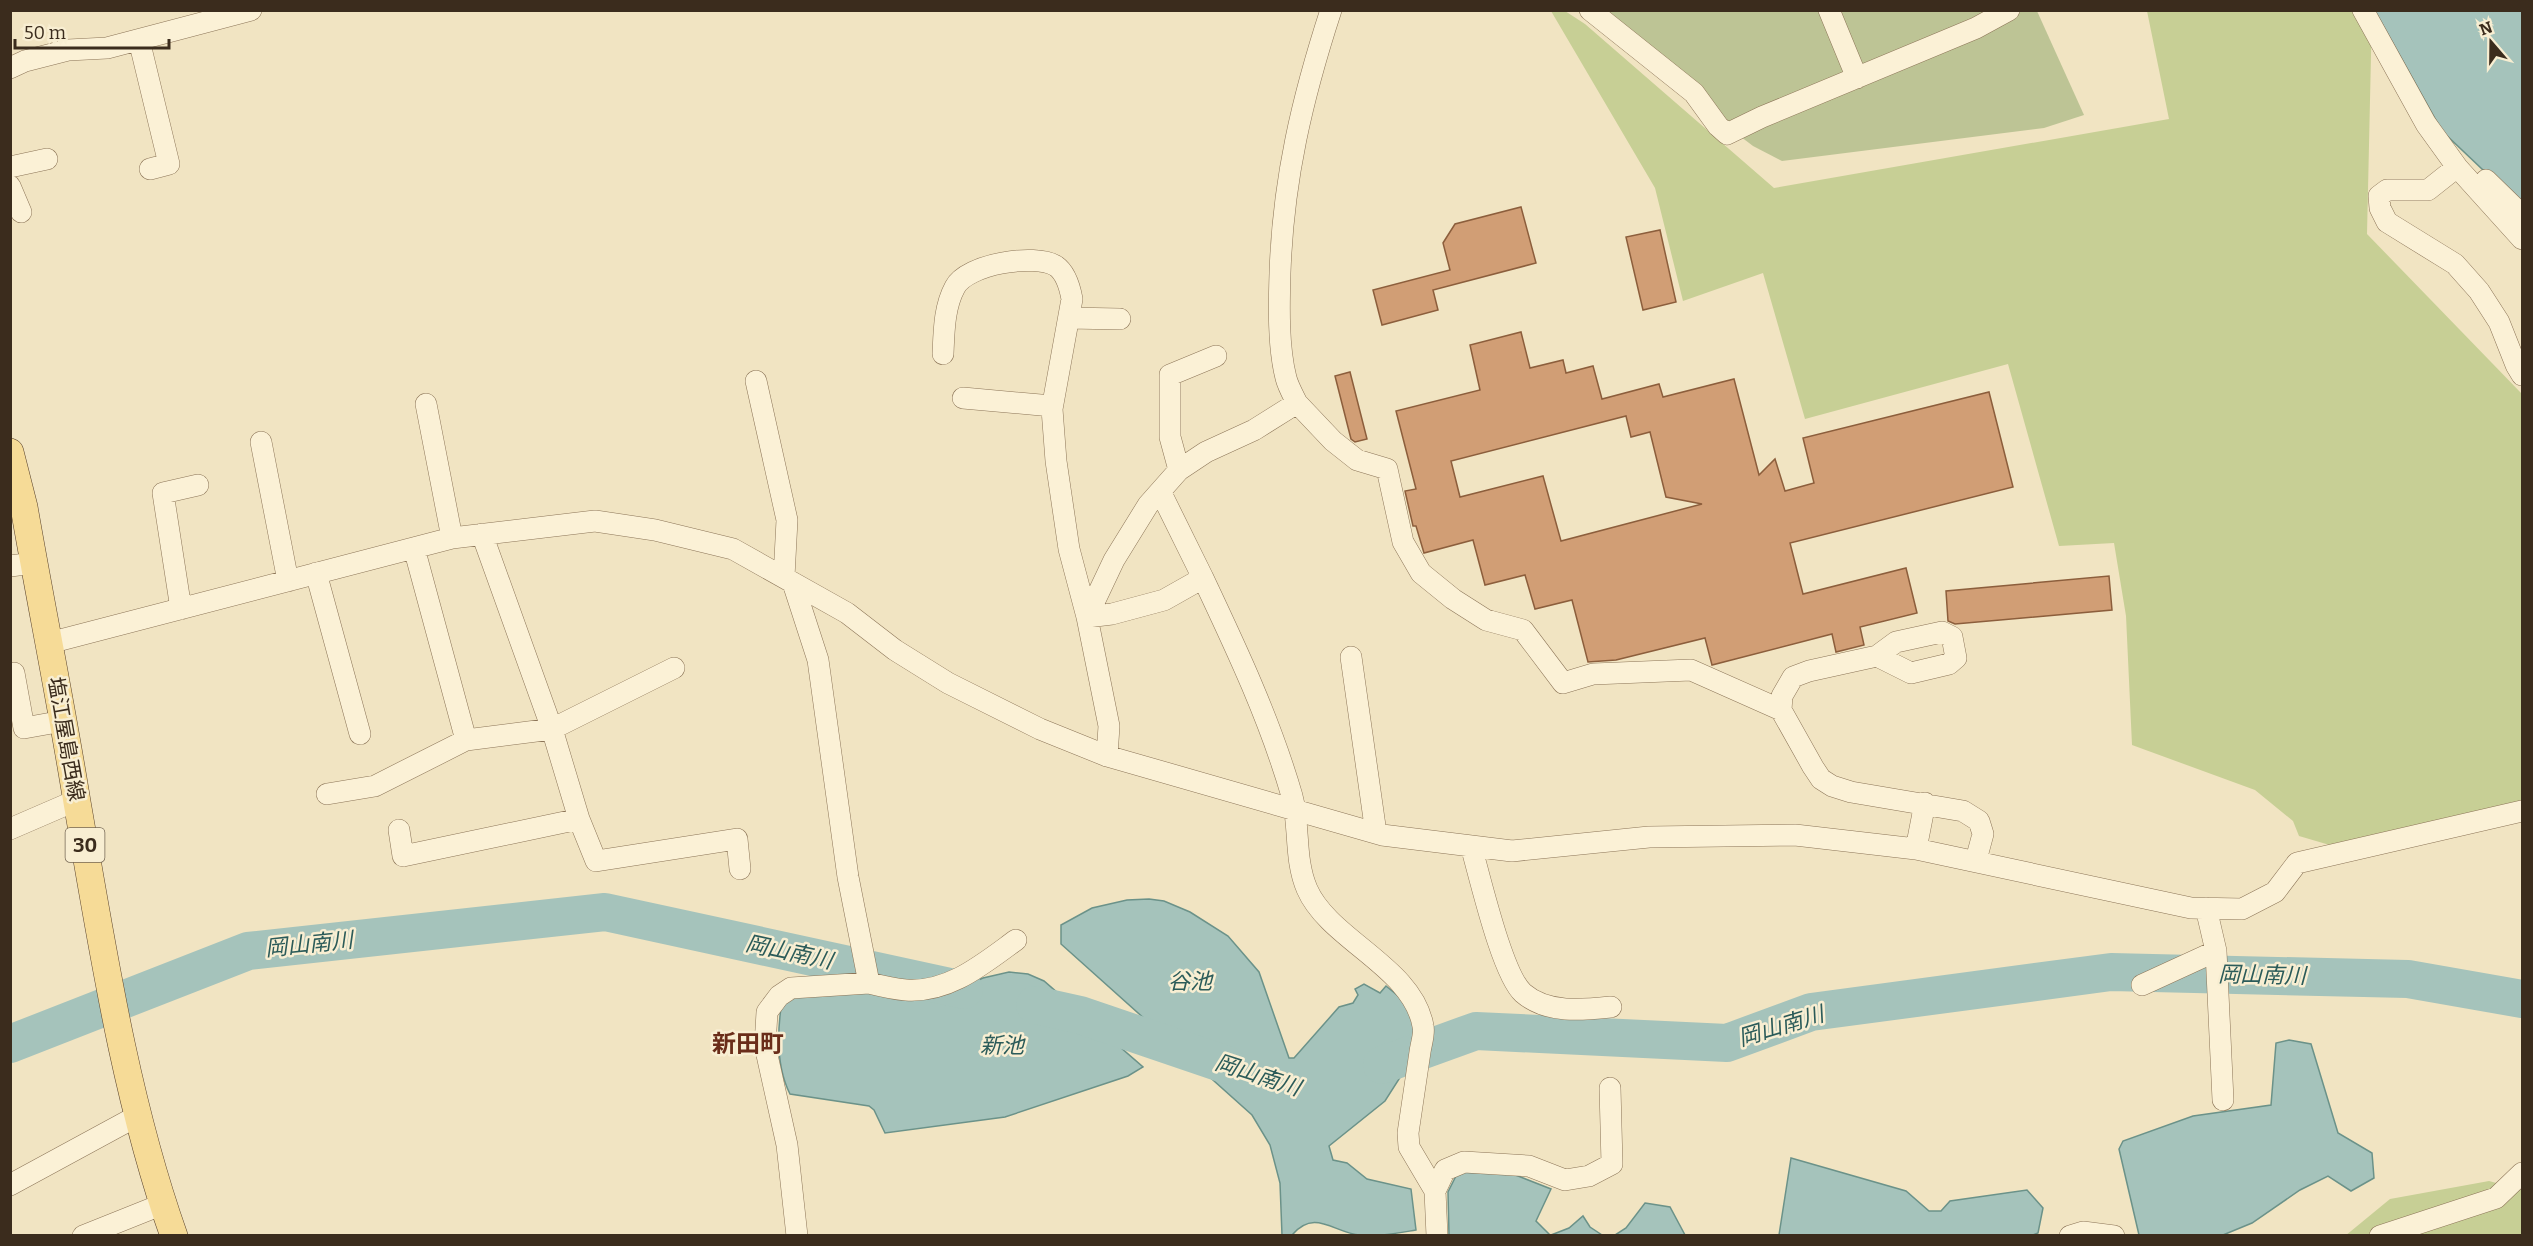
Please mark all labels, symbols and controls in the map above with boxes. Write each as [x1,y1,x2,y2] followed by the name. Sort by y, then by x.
[15,12,170,50] scale bar
[2461,12,2521,72] north arrow
[2477,17,2495,39] text: N
[24,22,66,44] text: 50 m
[42,675,90,803] street label: 塩江屋島西線
[66,828,104,862] road number: 30
[264,926,356,962] water label: 岡山南川
[743,930,837,975] water label: 岡山南川
[2218,961,2308,989] water label: 岡山南川
[1168,968,1214,995] water label: 谷池
[1735,1000,1829,1052] water label: 岡山南川
[712,1030,784,1058] district label: 新田町
[980,1032,1026,1059] water label: 新池
[1212,1049,1306,1102] water label: 岡山南川

